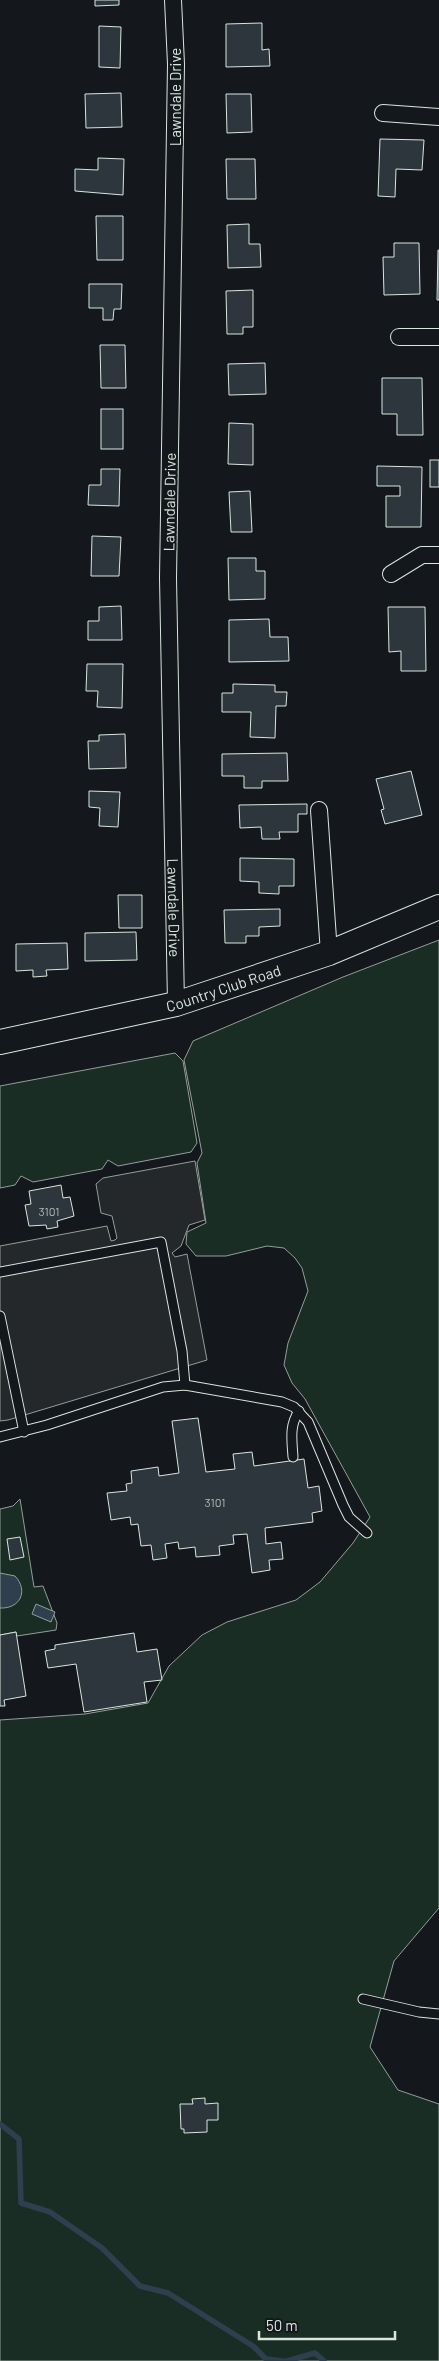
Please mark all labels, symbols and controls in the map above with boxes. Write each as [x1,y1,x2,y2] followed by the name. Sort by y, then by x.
[166,48,184,146] street label: Lawndale Drive
[159,453,179,551] street label: Lawndale Drive
[164,858,184,957] street label: Lawndale Drive
[164,961,283,1015] street label: Country Club Road
[39,1204,59,1218] house number: 3101
[205,1495,225,1509] house number: 3101
[259,2308,395,2340] scale bar
[266,2316,298,2334] text: 50 m

